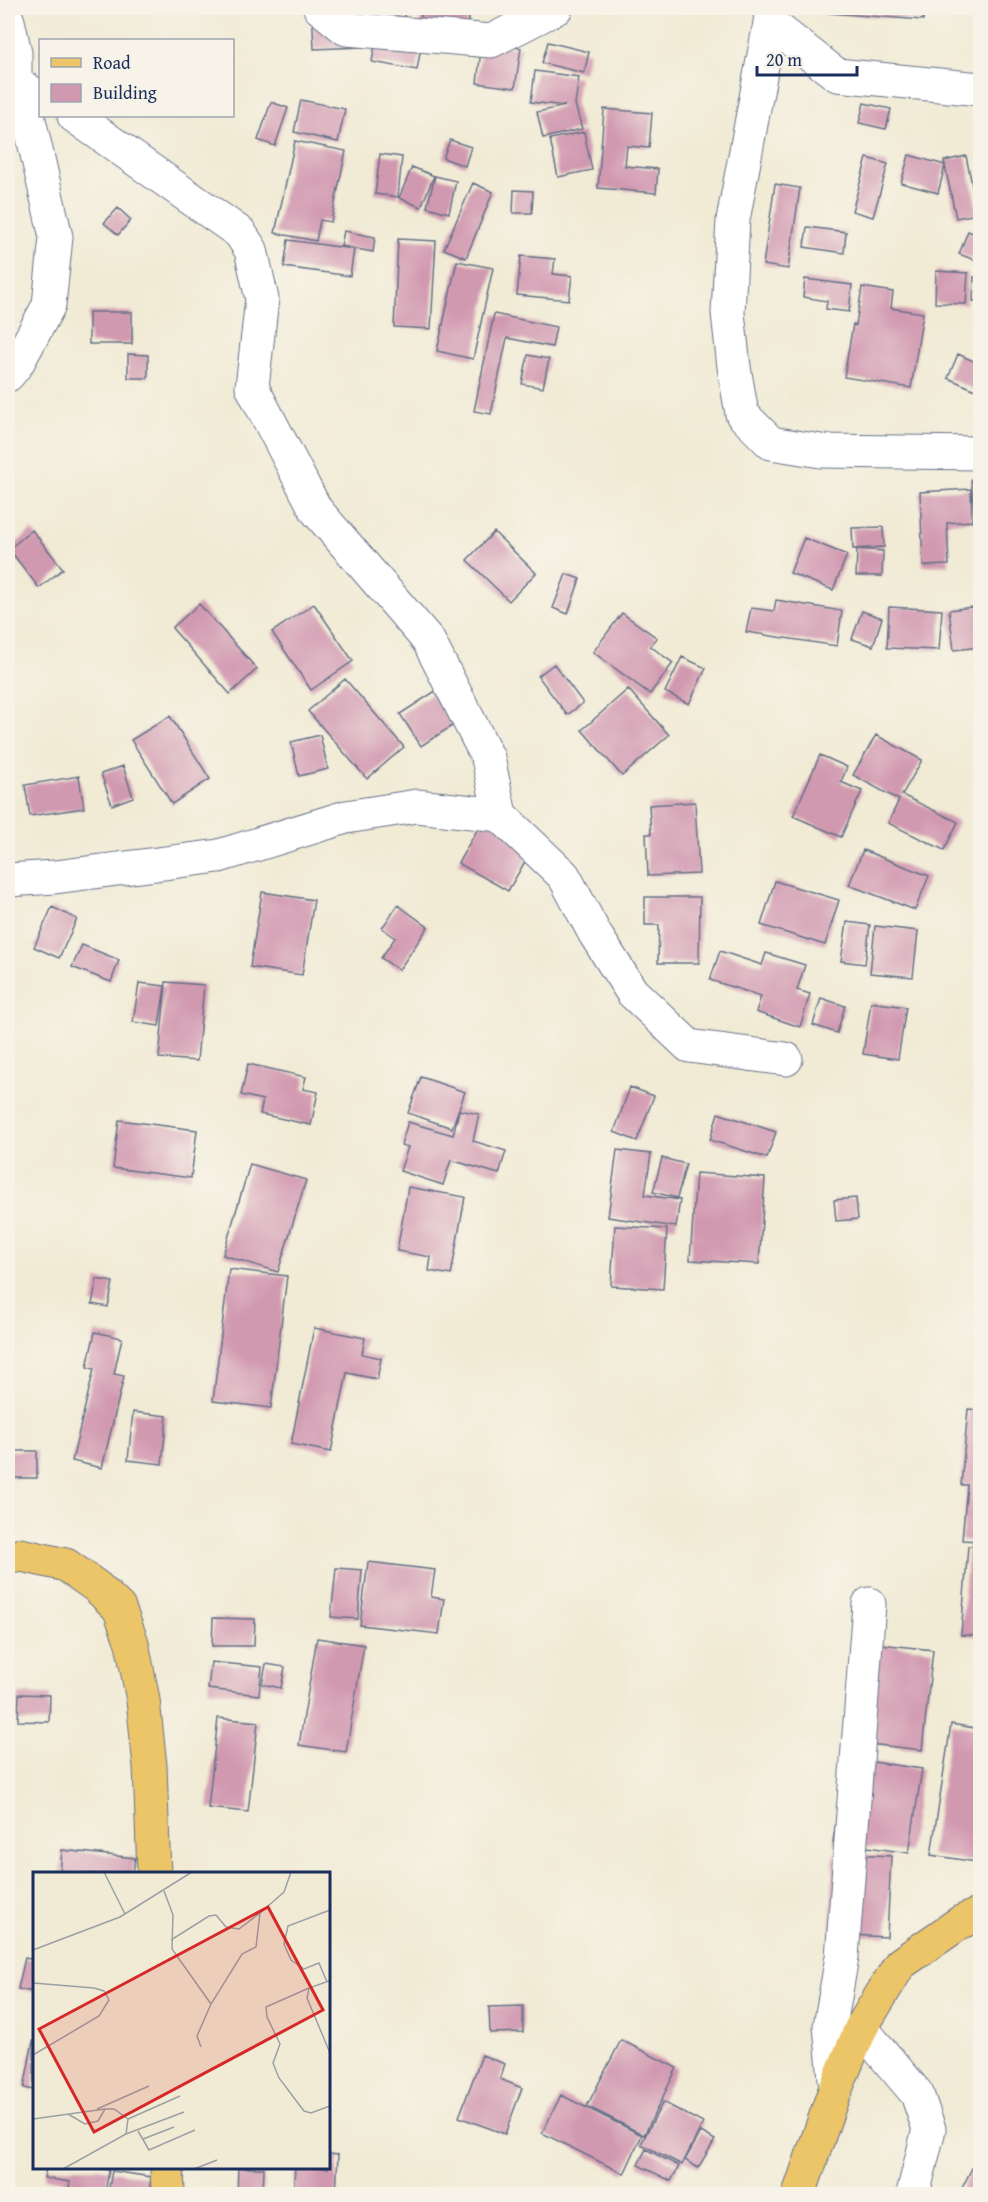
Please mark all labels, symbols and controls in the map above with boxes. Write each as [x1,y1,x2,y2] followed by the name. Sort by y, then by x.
[39,39,234,117] legend
[757,39,858,77] scale bar
[766,46,802,73] text: 20 m
[93,49,131,76] text: Road
[93,79,157,106] text: Building
[33,1872,330,2169] inset map

